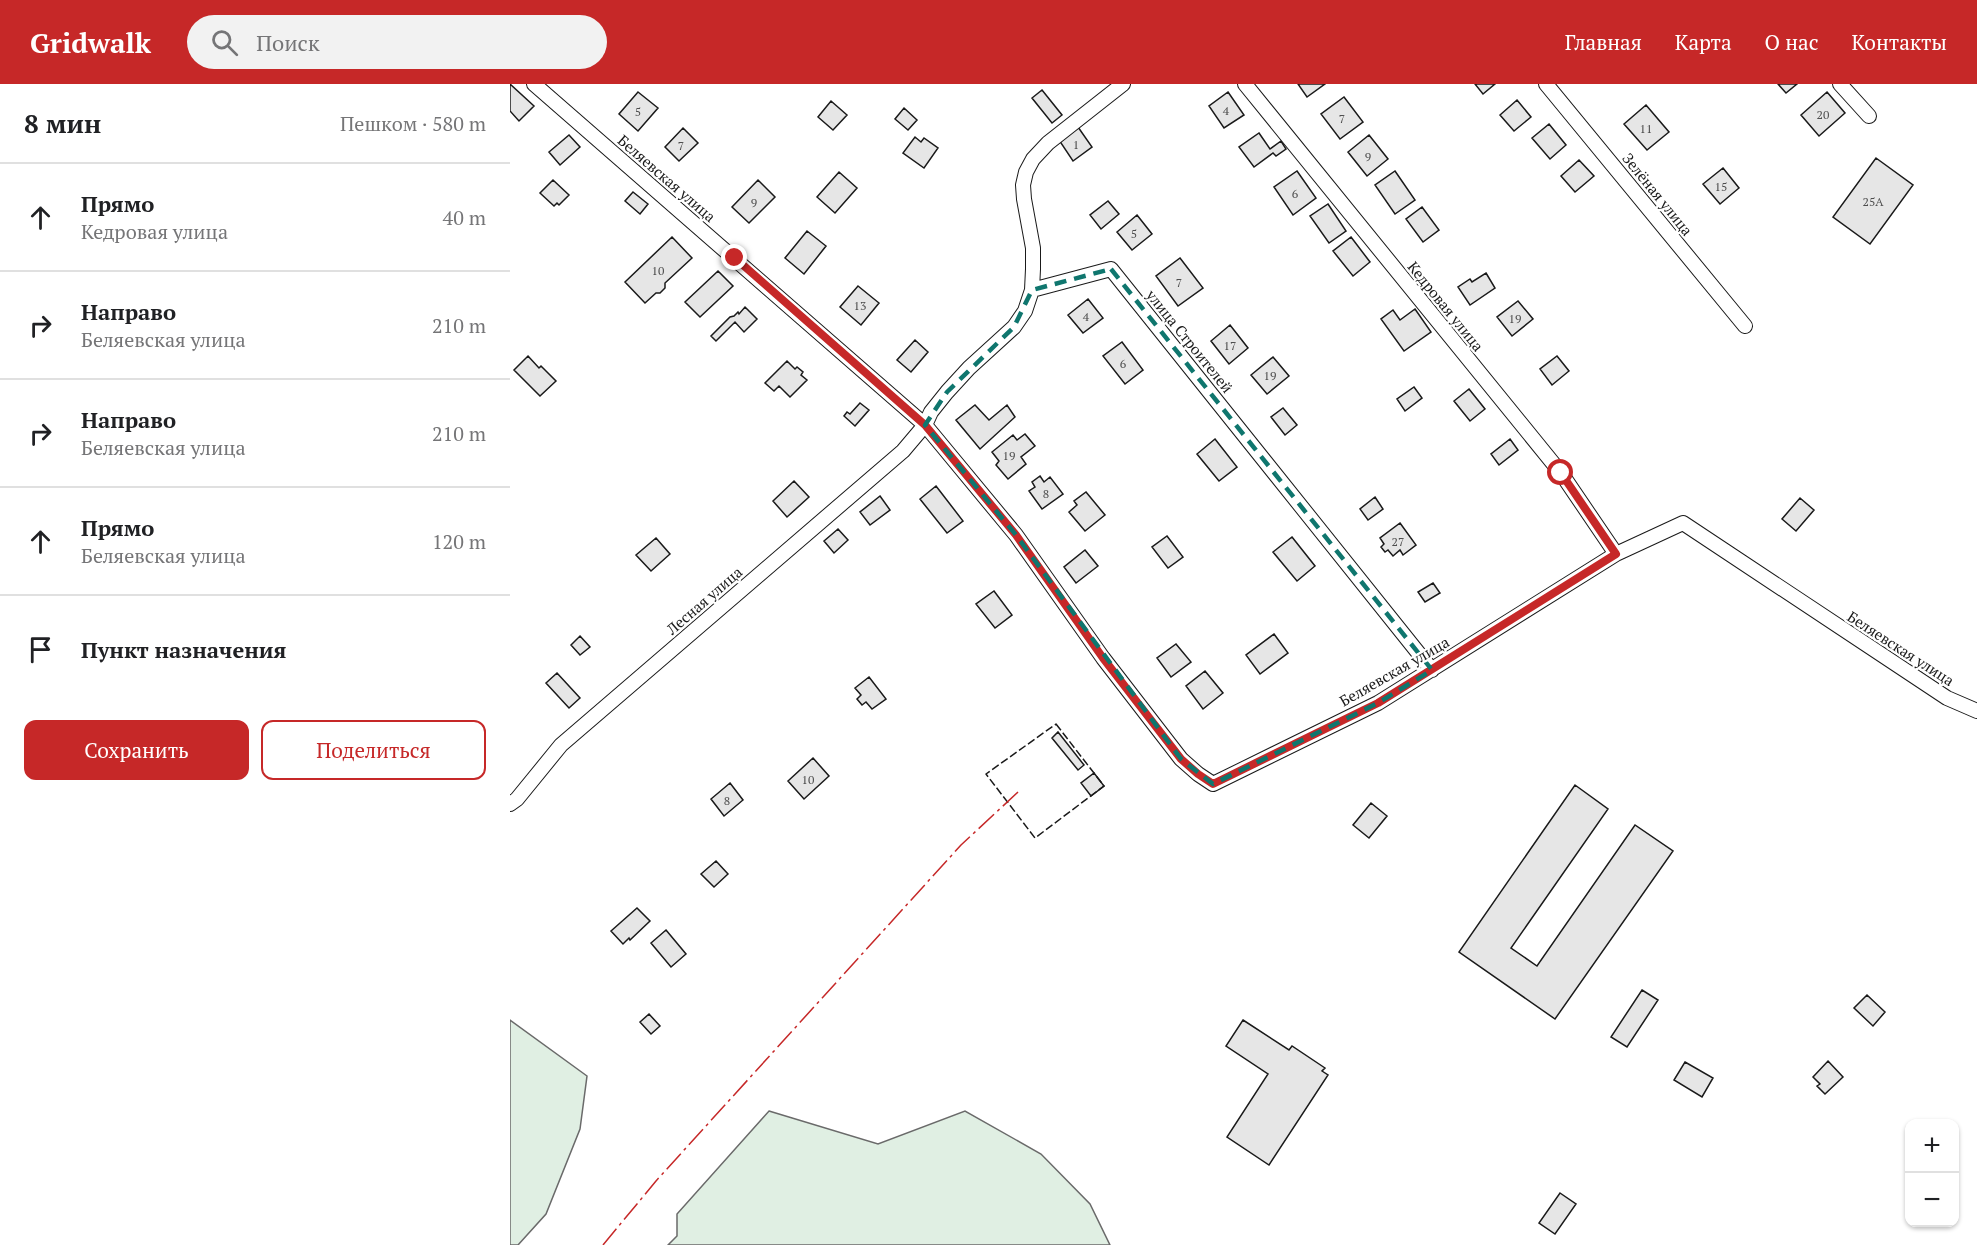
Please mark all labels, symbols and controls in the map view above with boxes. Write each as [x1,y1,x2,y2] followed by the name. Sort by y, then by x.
[187,15,607,69] search box
[30,24,151,61] text: Gridwalk
[208,26,241,59] icon: search
[256,28,320,57] text: Поиск
[1565,28,1642,56] text: Главная
[1675,28,1732,56] text: Карта
[1765,28,1818,56] text: О нас
[1851,28,1947,56] text: Контакты
[1223,103,1230,118] house number: 4
[635,104,641,119] house number: 5
[24,106,101,140] text: 8 мин
[1817,107,1829,122] house number: 20
[340,110,486,137] text: Пешком · 580 m
[1339,111,1345,126] house number: 7
[1640,121,1652,136] house number: 11
[614,130,720,226] street label: Беляевская улица
[1073,137,1079,152] house number: 1
[678,138,684,153] house number: 7
[1618,148,1698,240] street label: Зелёная улица
[1365,149,1371,164] house number: 9
[1715,179,1727,194] house number: 15
[1292,186,1299,201] house number: 6
[81,189,154,218] text: Прямо
[1863,194,1884,209] house number: 25А
[751,195,757,210] house number: 9
[24,201,57,234] icon: ahead
[443,204,486,231] text: 40 m
[81,218,228,245] text: Кедровая улица
[1131,226,1137,241] house number: 5
[721,244,747,270] route end
[1404,257,1489,355] street label: Кедровая улица
[652,263,664,278] house number: 10
[1176,275,1182,290] house number: 7
[1142,285,1238,397] street label: улица Строителей
[81,297,176,326] text: Направо
[854,298,866,313] house number: 13
[24,309,57,342] icon: right
[1083,309,1090,324] house number: 4
[1509,311,1521,326] house number: 19
[432,312,486,339] text: 210 m
[81,326,246,353] text: Беляевская улица
[1224,338,1236,353] house number: 17
[1120,356,1127,371] house number: 6
[1264,368,1276,383] house number: 19
[81,405,176,434] text: Направо
[24,417,57,450] icon: right
[432,420,486,447] text: 210 m
[81,434,246,461] text: Беляевская улица
[1003,448,1015,463] house number: 19
[1547,459,1573,485] route start
[1043,486,1049,501] house number: 8
[81,513,154,542] text: Прямо
[24,525,57,558] icon: ahead
[432,528,486,555] text: 120 m
[1392,534,1404,549] house number: 27
[81,542,246,569] text: Беляевская улица
[661,561,746,639] street label: Лесная улица
[1844,606,1959,690] street label: Беляевская улица
[1336,631,1453,711] street label: Беляевская улица
[24,633,57,666] icon: arrive
[81,635,286,664] text: Пункт назначения
[24,720,249,780] button: Сохранить
[261,720,486,780] button: Поделиться
[802,772,814,787] house number: 10
[724,793,730,808] house number: 8
[1905,1119,1959,1227] map controls
[1905,1119,1959,1173] button: +
[1905,1173,1959,1227] button: −

